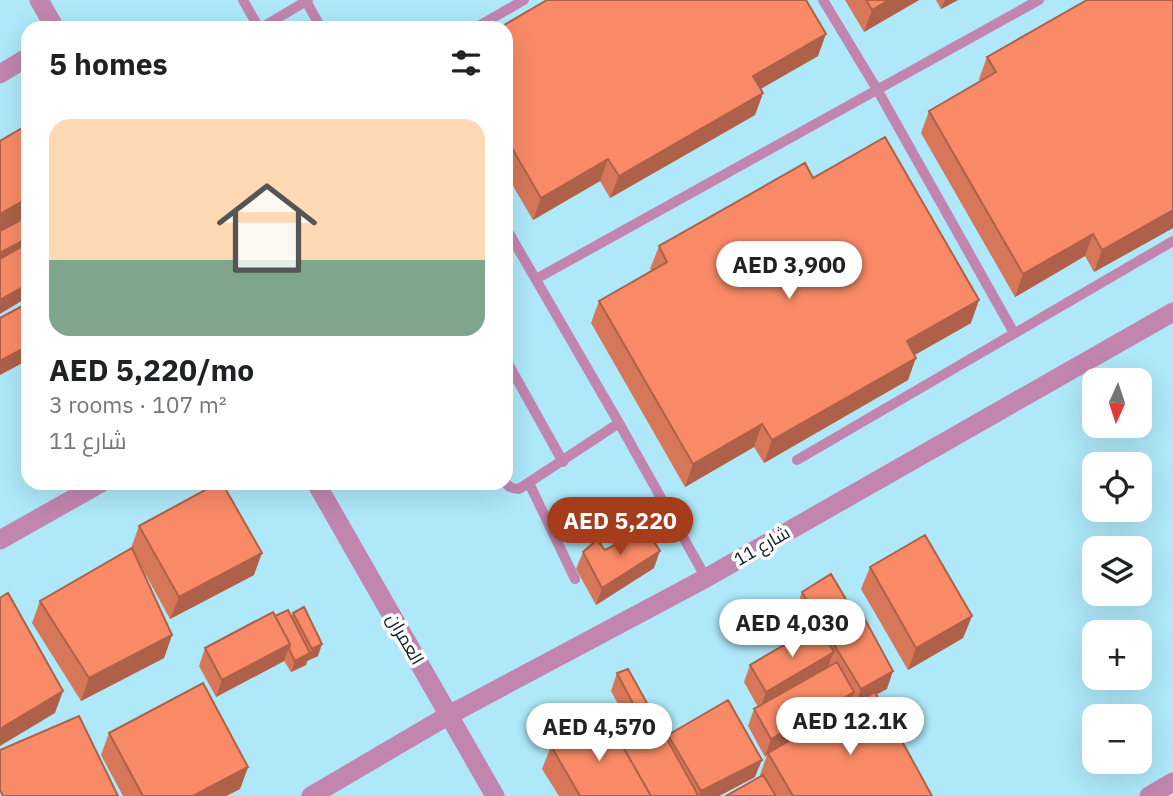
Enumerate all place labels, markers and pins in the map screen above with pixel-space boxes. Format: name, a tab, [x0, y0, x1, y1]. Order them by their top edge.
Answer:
pin: AED 3,900	[709, 242, 869, 301]
pin: AED 5,220	[540, 498, 700, 557]
pin: AED 4,030	[712, 600, 872, 659]
pin: AED 12.1K	[770, 698, 930, 757]
pin: AED 4,570	[519, 704, 679, 763]

